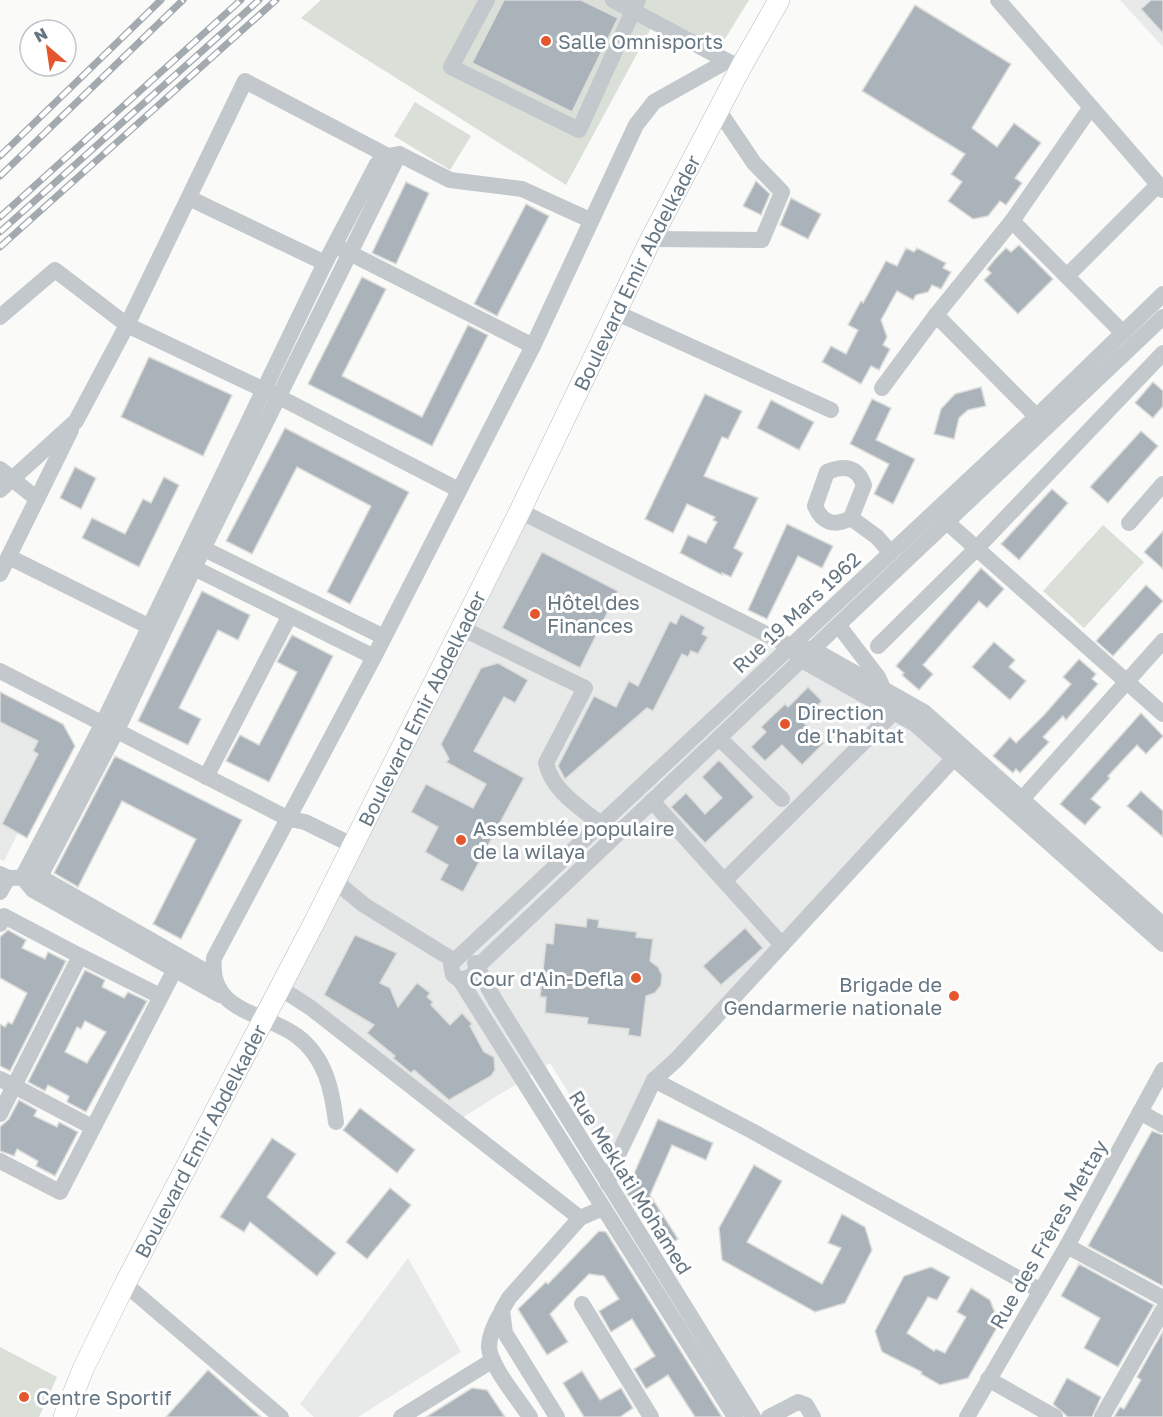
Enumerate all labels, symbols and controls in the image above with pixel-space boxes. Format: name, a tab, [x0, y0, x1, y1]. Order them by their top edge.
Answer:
north arrow	[18, 18, 78, 78]
text: N	[31, 23, 51, 47]
place label: Salle Omnisports	[558, 29, 723, 53]
marker: Salle Omnisports	[539, 34, 553, 48]
street label: Boulevard Emir Abdelkader	[568, 150, 705, 394]
street label: Rue 19 Mars 1962	[727, 547, 865, 677]
street label: Boulevard Emir Abdelkader	[352, 586, 490, 830]
place label: Hôtel des Finances	[547, 590, 640, 637]
marker: Hôtel des Finances	[528, 607, 542, 621]
place label: Direction de l'habitat	[797, 700, 904, 747]
marker: Direction de l'habitat	[778, 717, 792, 731]
place label: Assemblée populaire de la wilaya	[473, 816, 674, 863]
marker: Assemblée populaire de la wilaya	[454, 833, 468, 847]
place label: Cour d'Ain-Defla	[469, 966, 624, 990]
marker: Cour d'Ain-Defla	[629, 971, 643, 985]
place label: Brigade de Gendarmerie nationale	[723, 972, 942, 1019]
marker: Brigade de Gendarmerie nationale	[947, 989, 961, 1003]
street label: Boulevard Emir Abdelkader	[129, 1020, 271, 1262]
street label: Rue Meklati Mohamed	[565, 1086, 697, 1278]
street label: Rue des Frères Mettay	[984, 1135, 1112, 1333]
place label: Centre Sportif	[36, 1385, 171, 1409]
marker: Centre Sportif	[17, 1390, 31, 1404]

